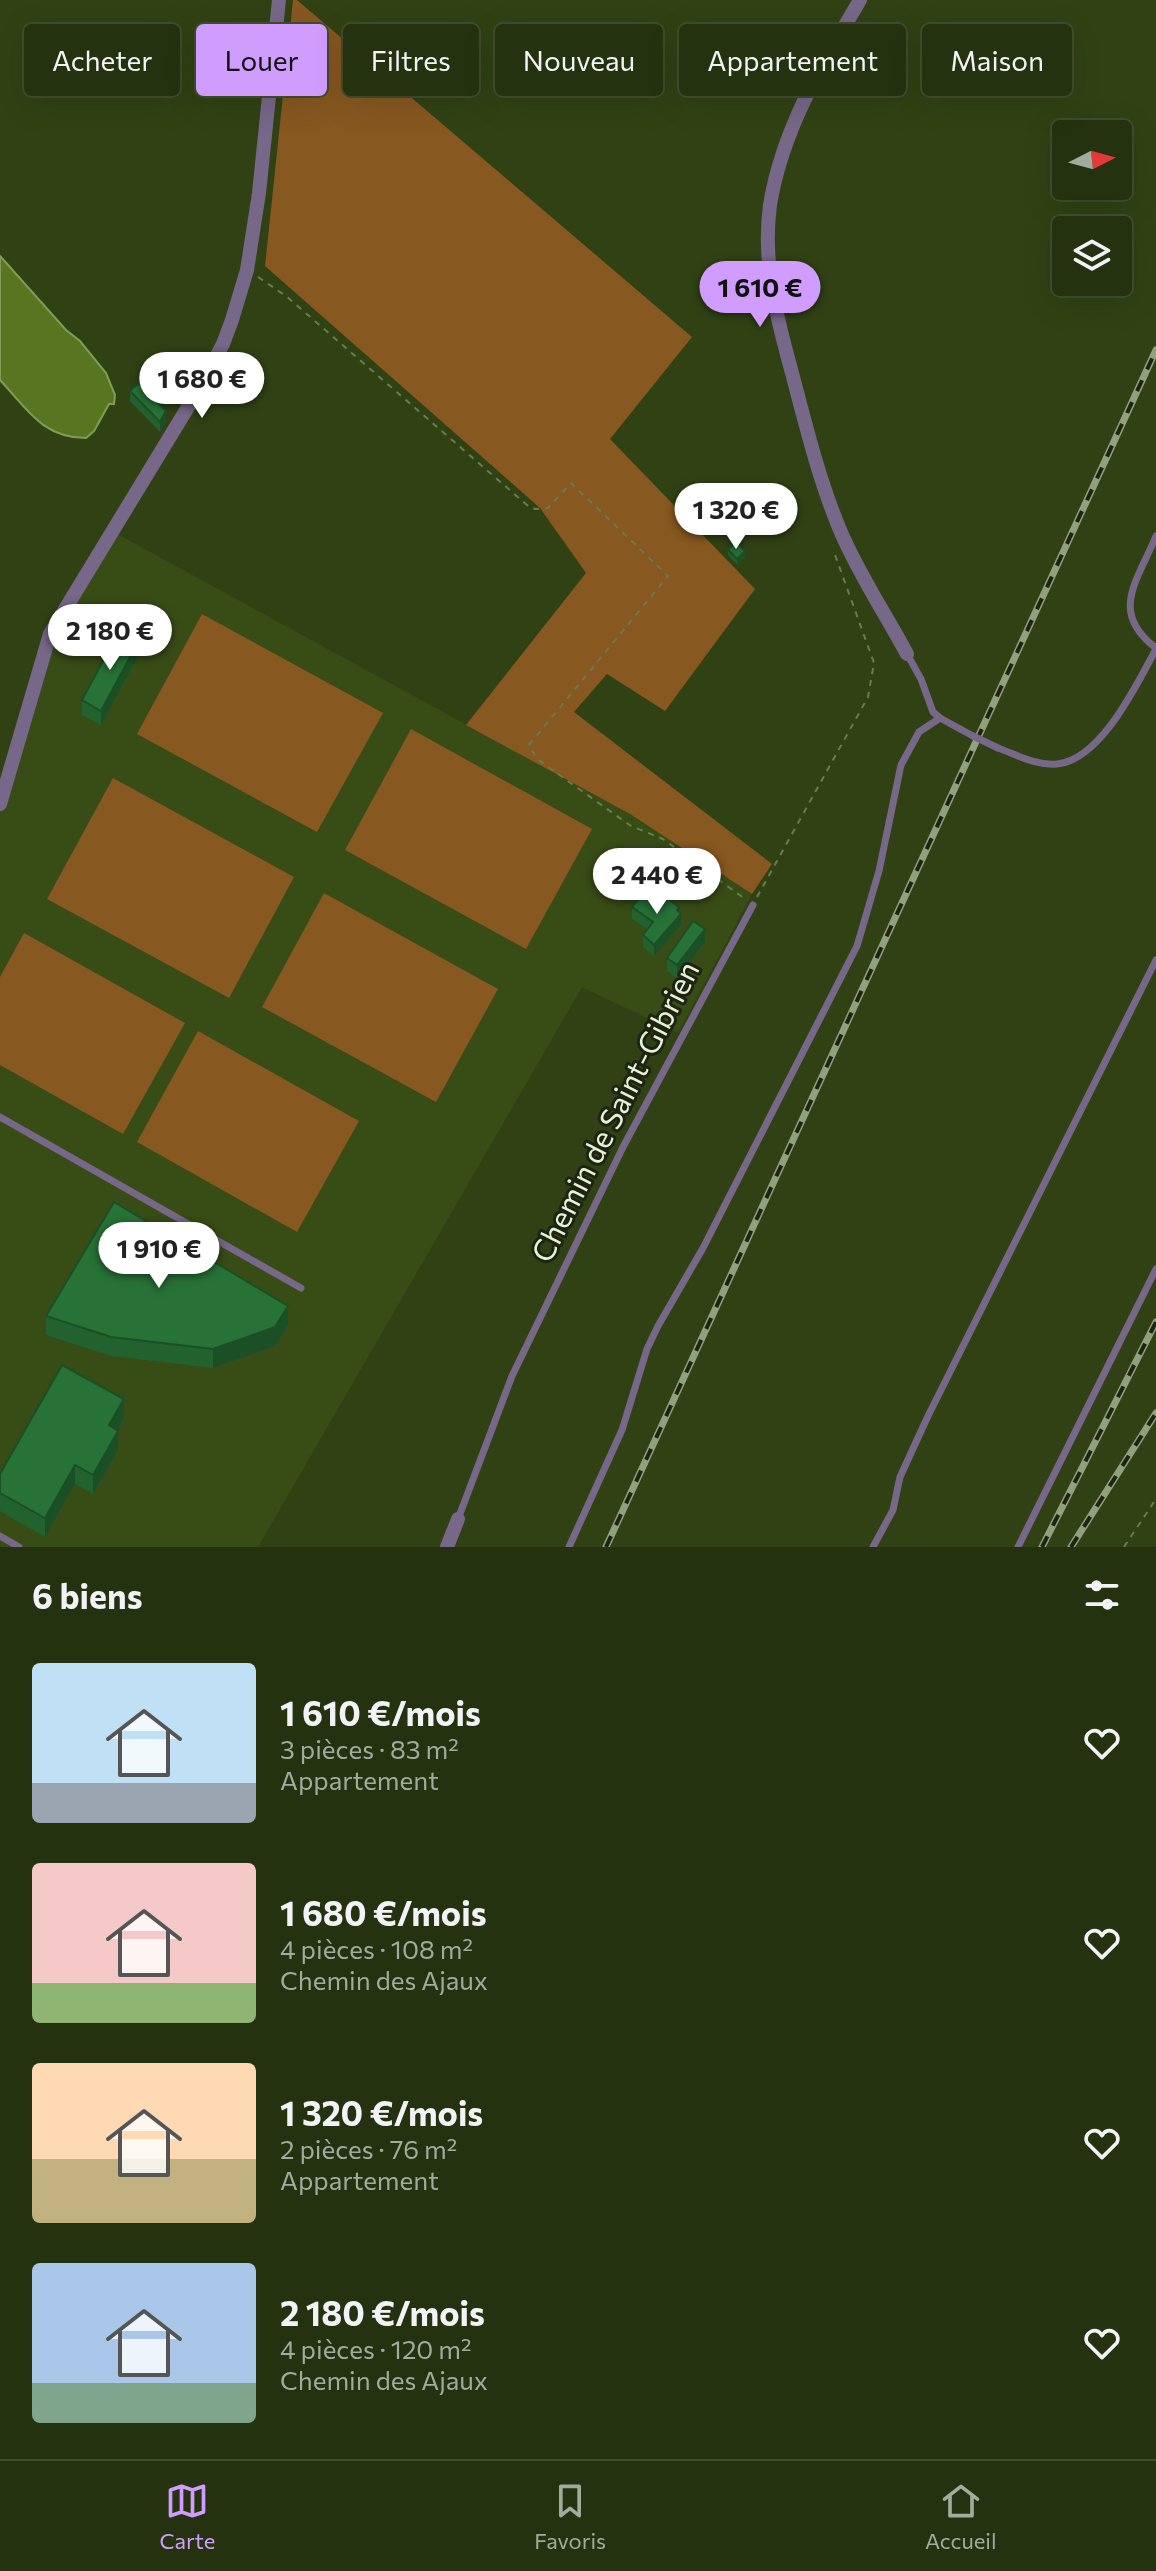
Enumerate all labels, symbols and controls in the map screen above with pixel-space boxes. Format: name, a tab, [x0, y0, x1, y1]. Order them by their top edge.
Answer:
chip: Acheter	[24, 24, 180, 96]
chip: Louer	[196, 24, 327, 96]
chip: Filtres	[343, 24, 479, 96]
chip: Nouveau	[495, 24, 663, 96]
chip: Appartement	[679, 24, 906, 96]
chip: Maison	[922, 24, 1072, 96]
north arrow	[1052, 120, 1132, 200]
map controls	[1052, 120, 1132, 296]
button: layers	[1052, 216, 1132, 296]
pin: 1 610 €	[686, 261, 834, 329]
text: 1 610 €	[717, 271, 803, 302]
pin: 1 680 €	[128, 352, 276, 420]
text: 1 680 €	[157, 362, 247, 393]
pin: 1 320 €	[662, 483, 810, 551]
text: 1 320 €	[693, 493, 779, 524]
pin: 2 180 €	[36, 604, 184, 672]
text: 2 180 €	[66, 614, 154, 645]
pin: 2 440 €	[583, 848, 731, 916]
text: 2 440 €	[611, 858, 703, 889]
street label: Chemin de Saint-Gibrien	[522, 954, 706, 1267]
pin: 1 910 €	[85, 1222, 233, 1290]
text: 1 910 €	[116, 1232, 202, 1263]
icon: filters	[1080, 1573, 1124, 1617]
text: 6 biens	[32, 1574, 142, 1616]
text: 1 610 €/mois	[280, 1691, 481, 1733]
icon: home	[96, 1695, 192, 1791]
icon: heart	[1080, 1721, 1124, 1765]
text: 3 pièces · 83 m²	[280, 1733, 459, 1764]
text: Appartement	[280, 1764, 439, 1795]
text: 1 680 €/mois	[280, 1891, 487, 1933]
icon: home	[96, 1895, 192, 1991]
icon: heart	[1080, 1921, 1124, 1965]
text: 4 pièces · 108 m²	[280, 1933, 473, 1964]
text: Chemin des Ajaux	[280, 1964, 488, 1995]
text: 1 320 €/mois	[280, 2091, 483, 2133]
icon: home	[96, 2095, 192, 2191]
icon: heart	[1080, 2121, 1124, 2165]
text: 2 pièces · 76 m²	[280, 2133, 457, 2164]
text: Appartement	[280, 2164, 439, 2195]
text: 2 180 €/mois	[280, 2291, 485, 2333]
icon: home	[96, 2295, 192, 2391]
icon: heart	[1080, 2321, 1124, 2365]
text: 4 pièces · 120 m²	[280, 2333, 471, 2364]
text: Chemin des Ajaux	[280, 2364, 488, 2395]
tab: Carte	[159, 2479, 215, 2554]
tab: Favoris	[534, 2479, 606, 2554]
tab: Accueil	[925, 2479, 997, 2554]

